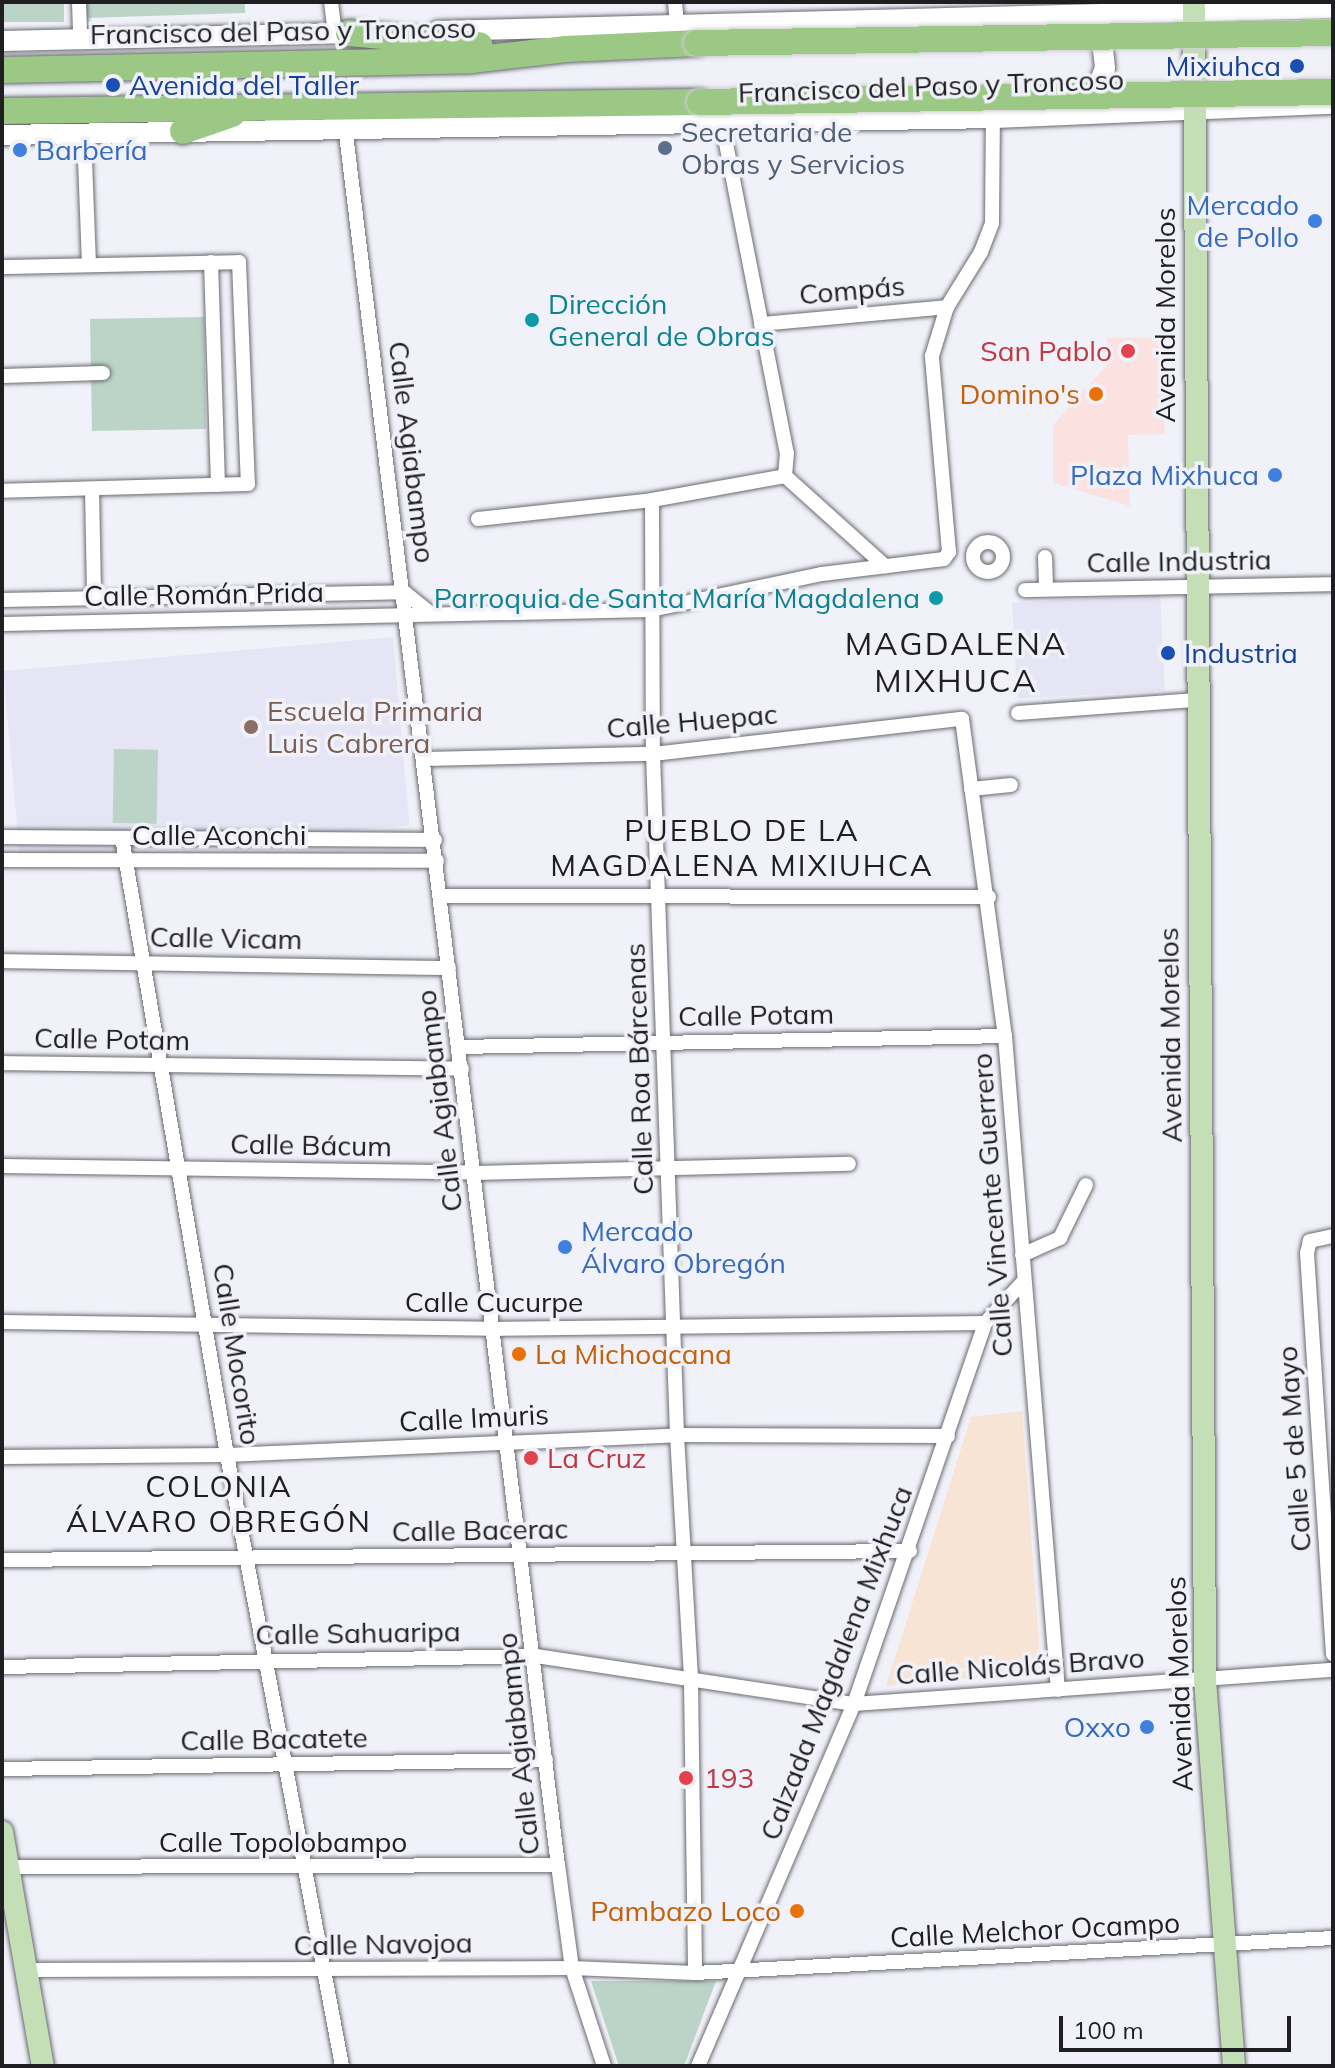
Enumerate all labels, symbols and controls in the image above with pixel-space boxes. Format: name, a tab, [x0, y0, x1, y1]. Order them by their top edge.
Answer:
street label: Francisco del Paso y Troncoso	[90, 11, 476, 51]
place label: Mixiuhca	[1166, 49, 1281, 83]
marker: Mixiuhca	[1288, 57, 1306, 75]
street label: Francisco del Paso y Troncoso	[737, 62, 1125, 110]
place label: Avenida del Taller	[129, 68, 359, 102]
marker: Avenida del Taller	[104, 76, 122, 94]
place label: Secretaria de Obras y Servicios	[681, 115, 905, 181]
place label: Barbería	[36, 133, 148, 167]
marker: Secretaria de Obras y Servicios	[656, 139, 674, 157]
marker: Barbería	[11, 141, 29, 159]
place label: Mercado de Pollo	[1186, 188, 1299, 254]
street label: Avenida Morelos	[1148, 207, 1182, 423]
marker: Mercado de Pollo	[1306, 212, 1324, 230]
street label: Compás	[798, 269, 906, 311]
place label: Dirección General de Obras	[548, 287, 775, 353]
marker: Dirección General de Obras	[523, 311, 541, 329]
place label: San Pablo	[980, 334, 1112, 368]
street label: Calle Agiabampo	[382, 339, 442, 565]
marker: San Pablo	[1119, 342, 1137, 360]
place label: Domino's	[959, 377, 1080, 411]
marker: Domino's	[1087, 385, 1105, 403]
place label: Plaza Mixhuca	[1070, 458, 1259, 492]
marker: Plaza Mixhuca	[1266, 466, 1284, 484]
street label: Calle Industria	[1086, 543, 1272, 579]
street label: Calle Román Prida	[84, 575, 324, 613]
place label: Parroquia de Santa María Magdalena	[434, 581, 920, 615]
marker: Parroquia de Santa María Magdalena	[927, 589, 945, 607]
district label: MAGDALENA MIXHUCA	[845, 625, 1067, 700]
place label: Industria	[1184, 636, 1298, 670]
marker: Industria	[1159, 644, 1177, 662]
place label: Escuela Primaria Luis Cabrera	[267, 694, 483, 760]
street label: Calle Huepac	[605, 697, 779, 745]
marker: Escuela Primaria Luis Cabrera	[242, 718, 260, 736]
district label: PUEBLO DE LA MAGDALENA MIXIUHCA	[550, 812, 934, 882]
street label: Calle Aconchi	[132, 818, 306, 852]
street label: Calle Vicam	[149, 920, 303, 956]
street label: Avenida Morelos	[1151, 927, 1189, 1143]
street label: Calle Roa Bárcenas	[618, 942, 660, 1196]
street label: Calle Agiabampo	[409, 988, 469, 1214]
street label: Calle Potam	[678, 997, 834, 1033]
street label: Calle Potam	[34, 1021, 190, 1057]
street label: Calle Vincente Guerrero	[965, 1052, 1019, 1358]
street label: Calle Bácum	[230, 1127, 392, 1163]
place label: Mercado Álvaro Obregón	[581, 1214, 786, 1280]
marker: Mercado Álvaro Obregón	[556, 1238, 574, 1256]
street label: Calle Mocorito	[206, 1261, 268, 1447]
street label: Calle Cucurpe	[405, 1285, 583, 1319]
place label: La Michoacana	[535, 1337, 732, 1371]
marker: La Michoacana	[510, 1345, 528, 1363]
street label: Calle 5 de Mayo	[1270, 1345, 1318, 1553]
street label: Calle Imuris	[398, 1397, 550, 1439]
place label: La Cruz	[547, 1441, 646, 1475]
marker: La Cruz	[522, 1449, 540, 1467]
district label: COLONIA ÁLVARO OBREGÓN	[66, 1468, 372, 1538]
street label: Calzada Magdalena Mixhuca	[753, 1481, 919, 1845]
street label: Calle Bacerac	[391, 1512, 569, 1548]
street label: Avenida Morelos	[1158, 1576, 1200, 1792]
street label: Calle Sahuaripa	[255, 1614, 461, 1652]
street label: Calle Agiabampo	[490, 1631, 546, 1857]
street label: Calle Nicolás Bravo	[894, 1641, 1146, 1691]
place label: Oxxo	[1064, 1710, 1131, 1744]
marker: Oxxo	[1138, 1718, 1156, 1736]
street label: Calle Bacatete	[180, 1721, 368, 1757]
place label: 193	[704, 1761, 754, 1795]
marker: 193	[675, 1767, 697, 1789]
street label: Calle Topolobampo	[159, 1825, 407, 1859]
place label: Pambazo Loco	[590, 1894, 781, 1928]
marker: Pambazo Loco	[788, 1902, 806, 1920]
street label: Calle Melchor Ocampo	[889, 1906, 1181, 1954]
street label: Calle Navojoa	[293, 1926, 473, 1962]
scale bar	[1063, 2000, 1295, 2050]
text: 100 m	[1073, 2015, 1144, 2045]

